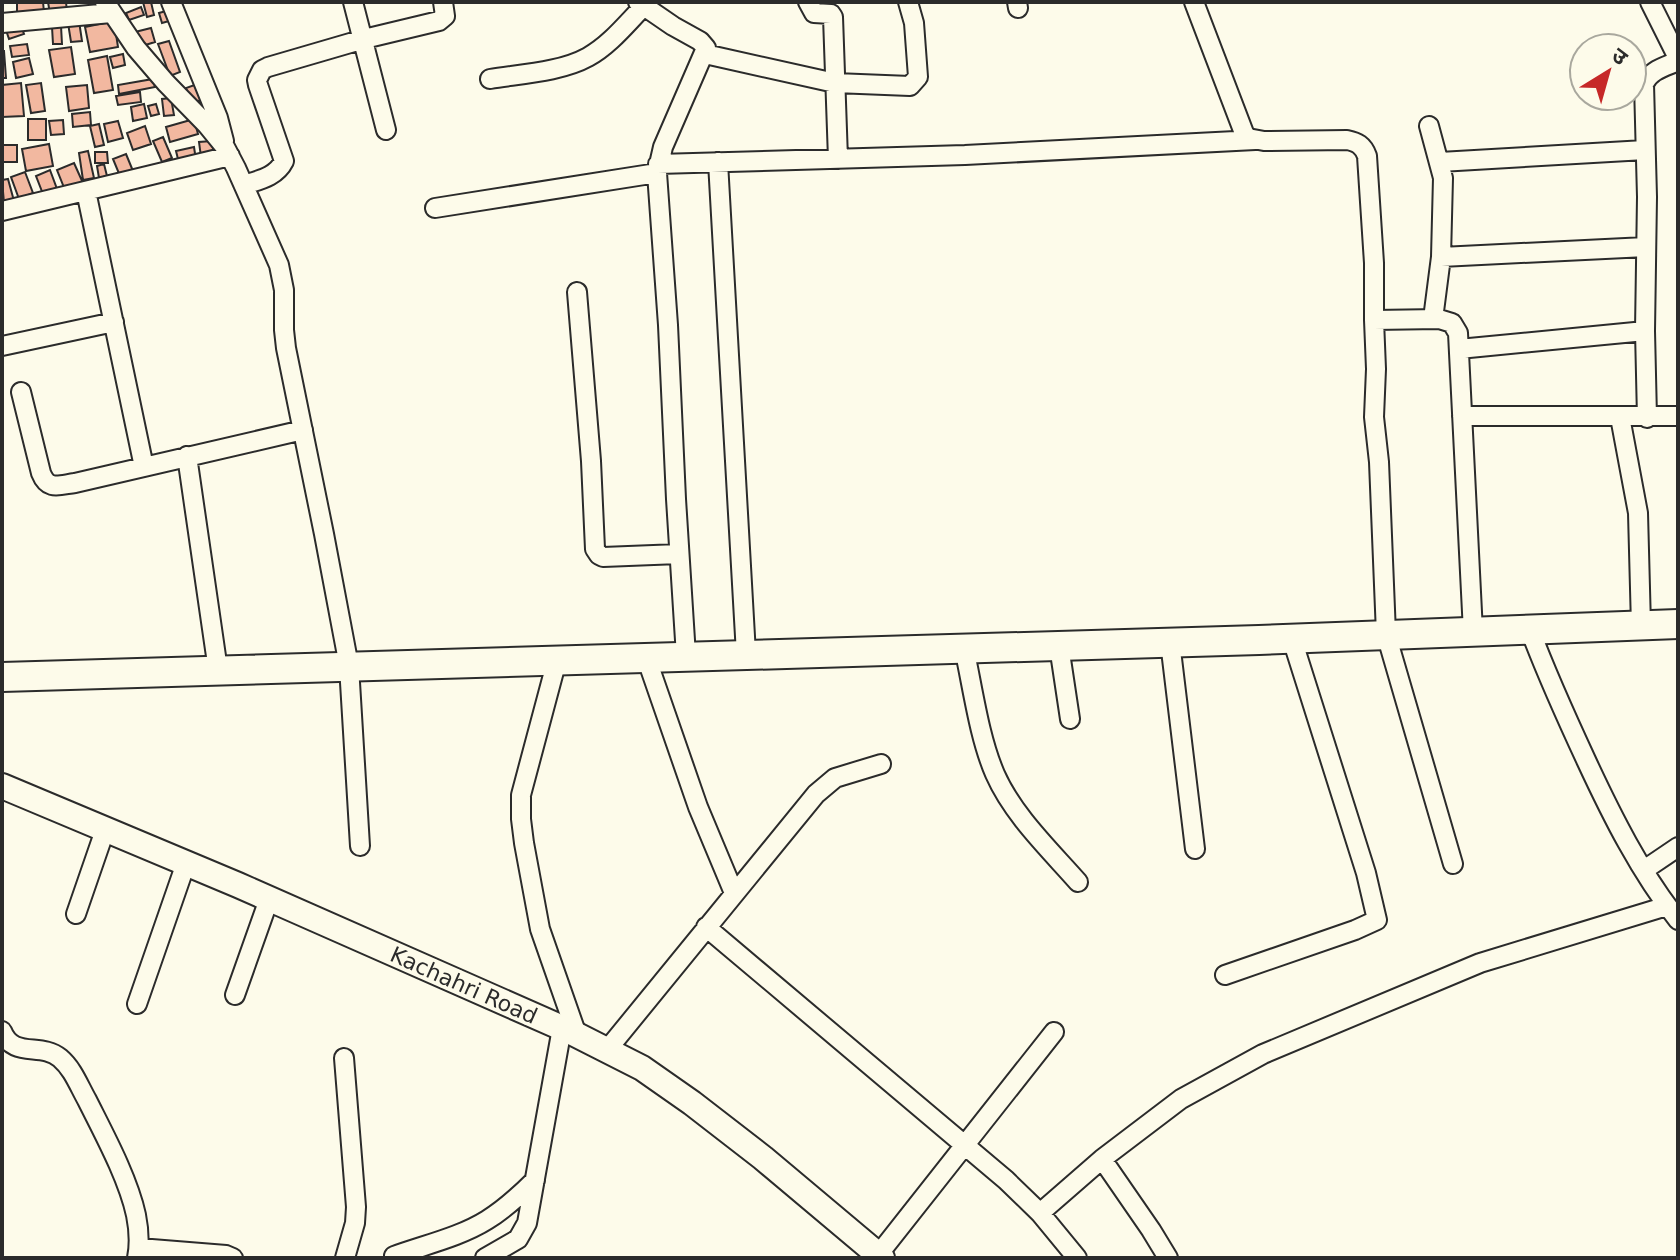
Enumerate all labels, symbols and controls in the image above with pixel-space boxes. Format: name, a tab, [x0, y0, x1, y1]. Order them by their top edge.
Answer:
north arrow	[1568, 32, 1648, 112]
text: उ	[1607, 43, 1633, 71]
street label: Kachahri Road	[386, 942, 541, 1029]

